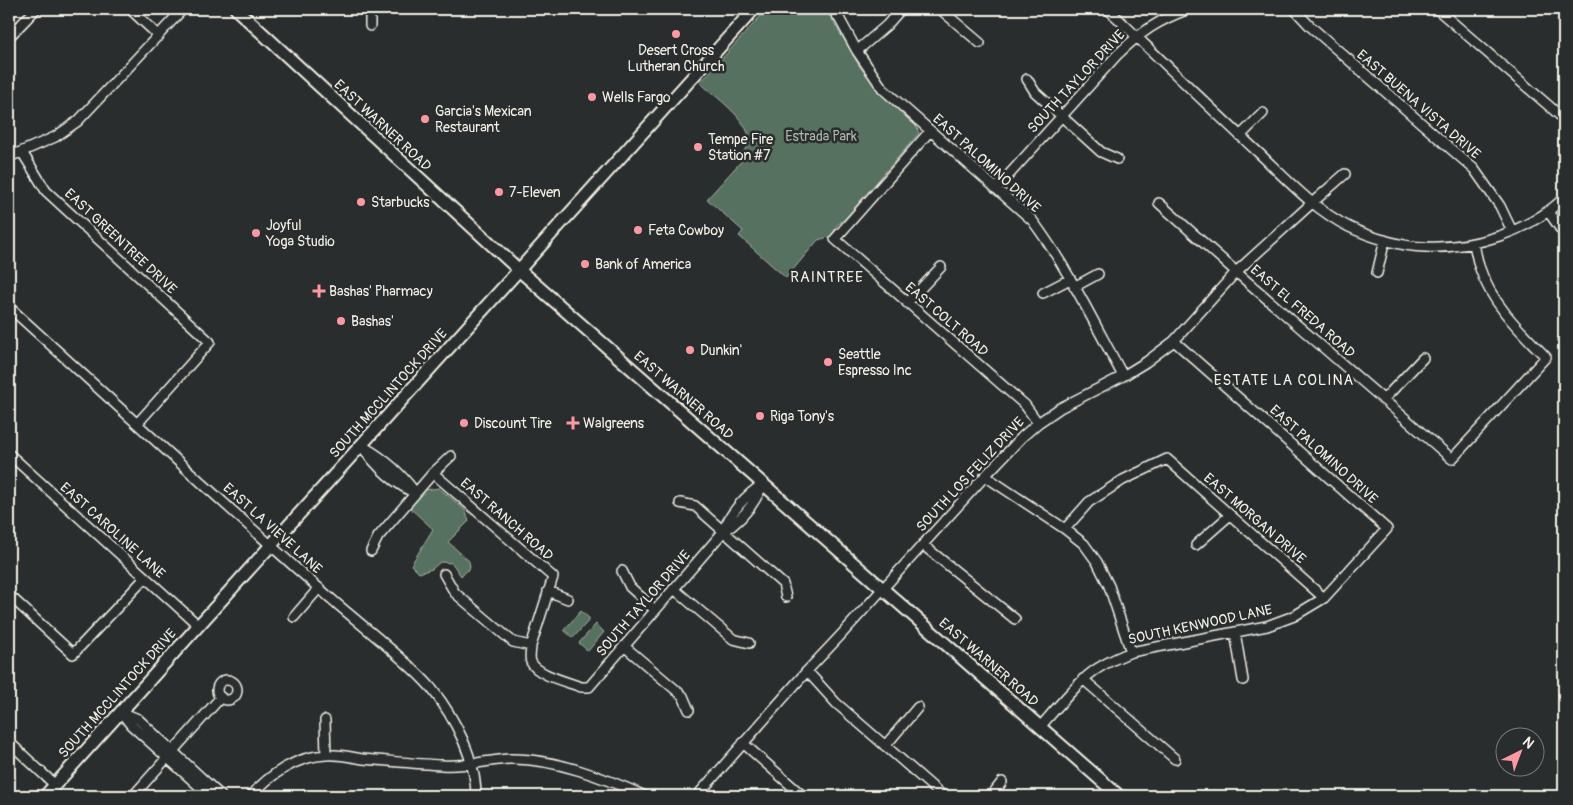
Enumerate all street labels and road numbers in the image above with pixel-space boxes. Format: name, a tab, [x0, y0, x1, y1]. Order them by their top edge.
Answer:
street label: SOUTH TAYLOR DRIVE	[1024, 26, 1129, 137]
street label: EAST BUENA VISTA DRIVE	[1353, 46, 1484, 163]
street label: EAST WARNER ROAD	[331, 76, 435, 175]
street label: EAST PALOMINO DRIVE	[929, 110, 1044, 216]
street label: EAST GREENTREE DRIVE	[61, 185, 180, 298]
street label: EAST EL FREDA ROAD	[1247, 261, 1359, 362]
street label: EAST COLT ROAD	[902, 279, 992, 360]
street label: SOUTH MCCLINTOCK DRIVE	[326, 325, 451, 461]
street label: EAST WARNER ROAD	[630, 347, 737, 443]
street label: EAST PALOMINO DRIVE	[1266, 401, 1381, 507]
street label: SOUTH LOS FELIZ DRIVE	[913, 413, 1028, 535]
street label: EAST MORGAN DRIVE	[1200, 469, 1309, 567]
street label: EAST RANCH ROAD	[457, 474, 557, 564]
street label: EAST CAROLINE LANE	[57, 479, 169, 582]
street label: EAST LA VIEVE LANE	[220, 479, 326, 577]
street label: SOUTH TAYLOR DRIVE	[593, 547, 694, 660]
street label: SOUTH KENWOOD LANE	[1127, 601, 1274, 648]
street label: EAST WARNER ROAD	[935, 614, 1042, 710]
street label: SOUTH MCCLINTOCK DRIVE	[55, 625, 180, 761]

